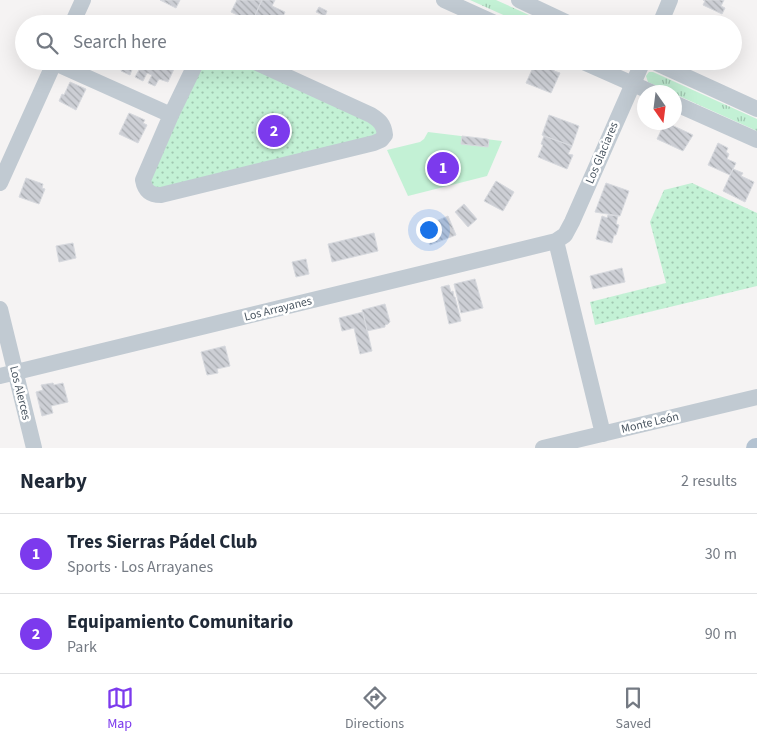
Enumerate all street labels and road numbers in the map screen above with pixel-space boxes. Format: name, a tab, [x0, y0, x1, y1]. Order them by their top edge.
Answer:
street label: Los Glaciares	[581, 119, 623, 187]
street label: Los Arrayanes	[242, 292, 314, 326]
street label: Los Alerces	[5, 364, 35, 422]
street label: Monte León	[619, 408, 681, 438]

